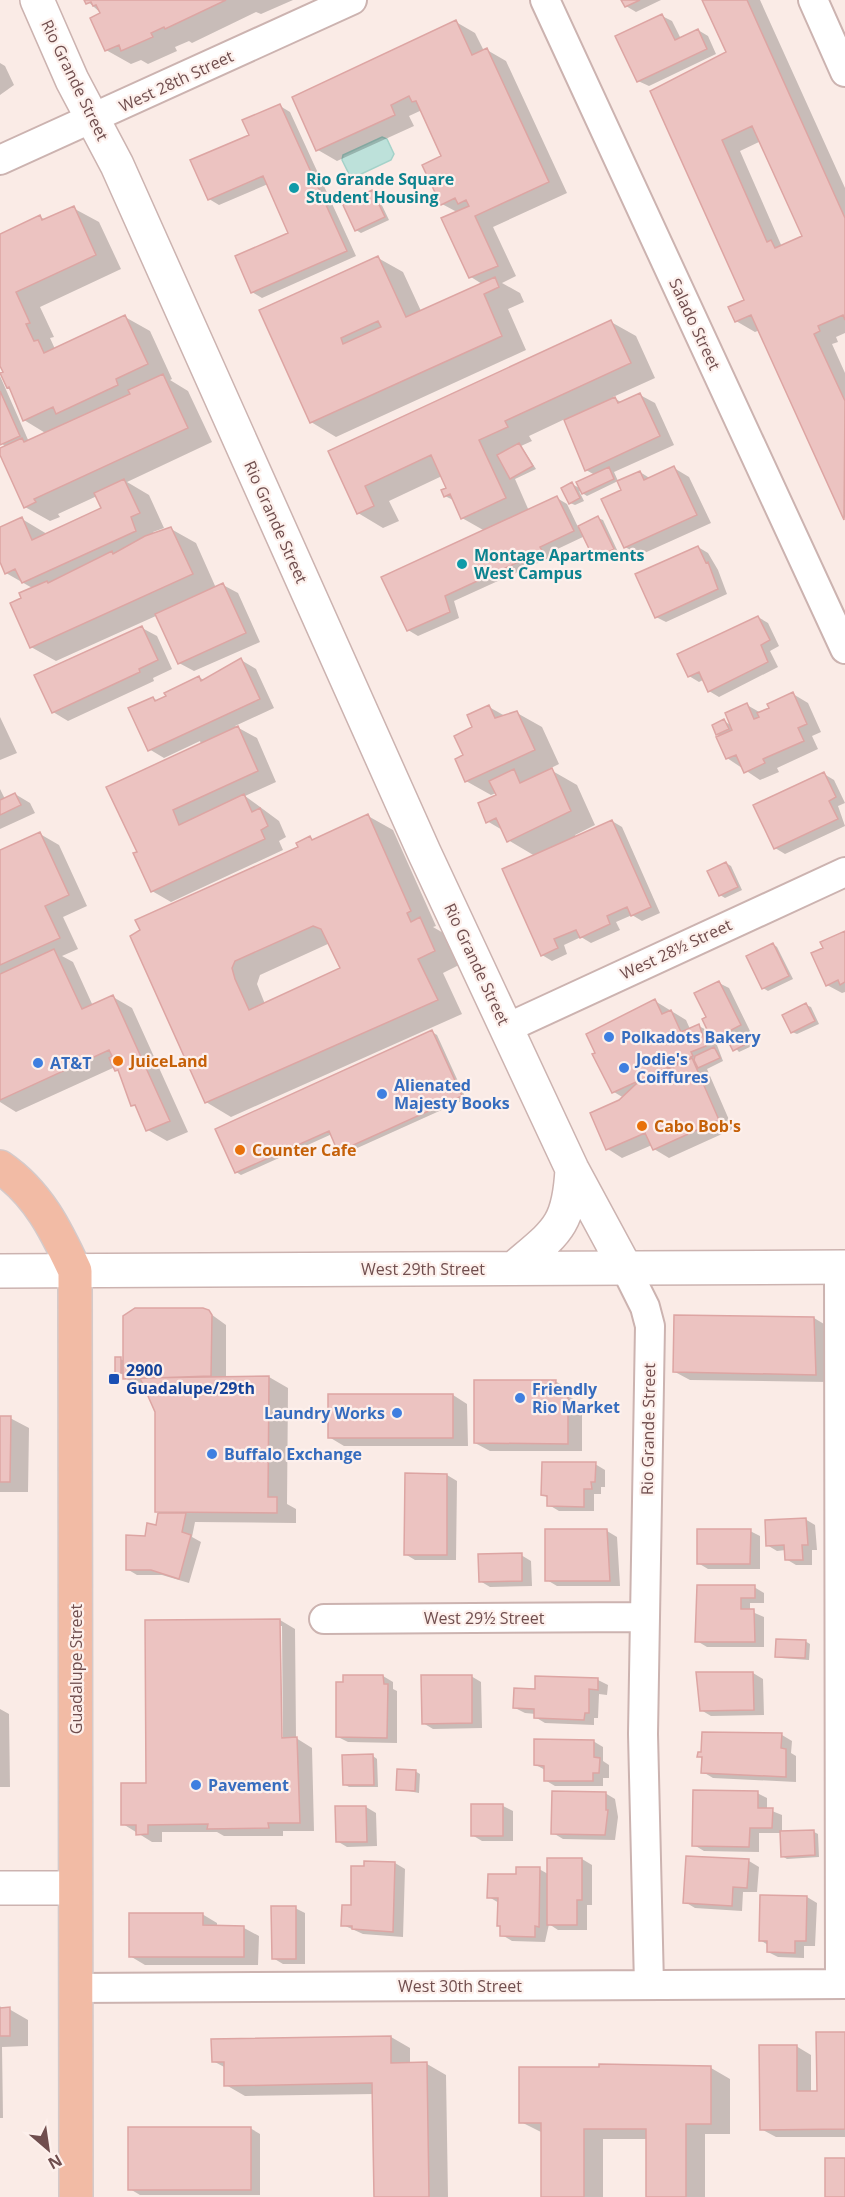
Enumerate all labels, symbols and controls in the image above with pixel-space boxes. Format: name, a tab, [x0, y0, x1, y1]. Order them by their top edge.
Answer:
street label: Rio Grande Street	[36, 16, 114, 144]
street label: West 28th Street	[115, 45, 237, 117]
place label: Rio Grande Square Student Housing	[306, 168, 454, 208]
marker: Rio Grande Square Student Housing	[287, 181, 301, 195]
street label: Salado Street	[664, 275, 726, 374]
street label: Rio Grande Street	[239, 457, 313, 587]
place label: Montage Apartments West Campus	[474, 544, 644, 584]
marker: Montage Apartments West Campus	[455, 557, 469, 571]
street label: Rio Grande Street	[439, 899, 515, 1029]
street label: West 28½ Street	[617, 913, 736, 984]
place label: Polkadots Bakery	[621, 1026, 762, 1048]
marker: Polkadots Bakery	[602, 1030, 616, 1044]
place label: Jodie's Coiffures	[634, 1048, 709, 1088]
place label: JuiceLand	[128, 1050, 208, 1072]
place label: AT&T	[50, 1052, 92, 1074]
marker: JuiceLand	[111, 1054, 125, 1068]
marker: AT&T	[31, 1056, 45, 1070]
marker: Jodie's Coiffures	[617, 1061, 631, 1075]
place label: Alienated Majesty Books	[394, 1074, 510, 1114]
marker: Alienated Majesty Books	[375, 1087, 389, 1101]
place label: Cabo Bob's	[654, 1115, 741, 1137]
marker: Cabo Bob's	[635, 1119, 649, 1133]
place label: Counter Cafe	[252, 1139, 356, 1161]
marker: Counter Cafe	[233, 1143, 247, 1157]
street label: West 29th Street	[361, 1258, 485, 1280]
place label: 2900 Guadalupe/29th	[126, 1359, 255, 1399]
street label: Rio Grande Street	[636, 1362, 660, 1495]
marker: 2900 Guadalupe/29th	[107, 1372, 121, 1386]
place label: Friendly Rio Market	[532, 1378, 620, 1418]
marker: Friendly Rio Market	[513, 1391, 527, 1405]
place label: Laundry Works	[264, 1402, 385, 1424]
marker: Laundry Works	[390, 1406, 404, 1420]
place label: Buffalo Exchange	[224, 1443, 362, 1465]
marker: Buffalo Exchange	[205, 1447, 219, 1461]
street label: Guadalupe Street	[65, 1603, 87, 1734]
street label: West 29½ Street	[424, 1607, 545, 1629]
place label: Pavement	[208, 1774, 289, 1796]
marker: Pavement	[189, 1778, 203, 1792]
street label: West 30th Street	[398, 1975, 522, 1997]
north arrow	[18, 2119, 78, 2179]
text: N	[44, 2149, 66, 2175]

